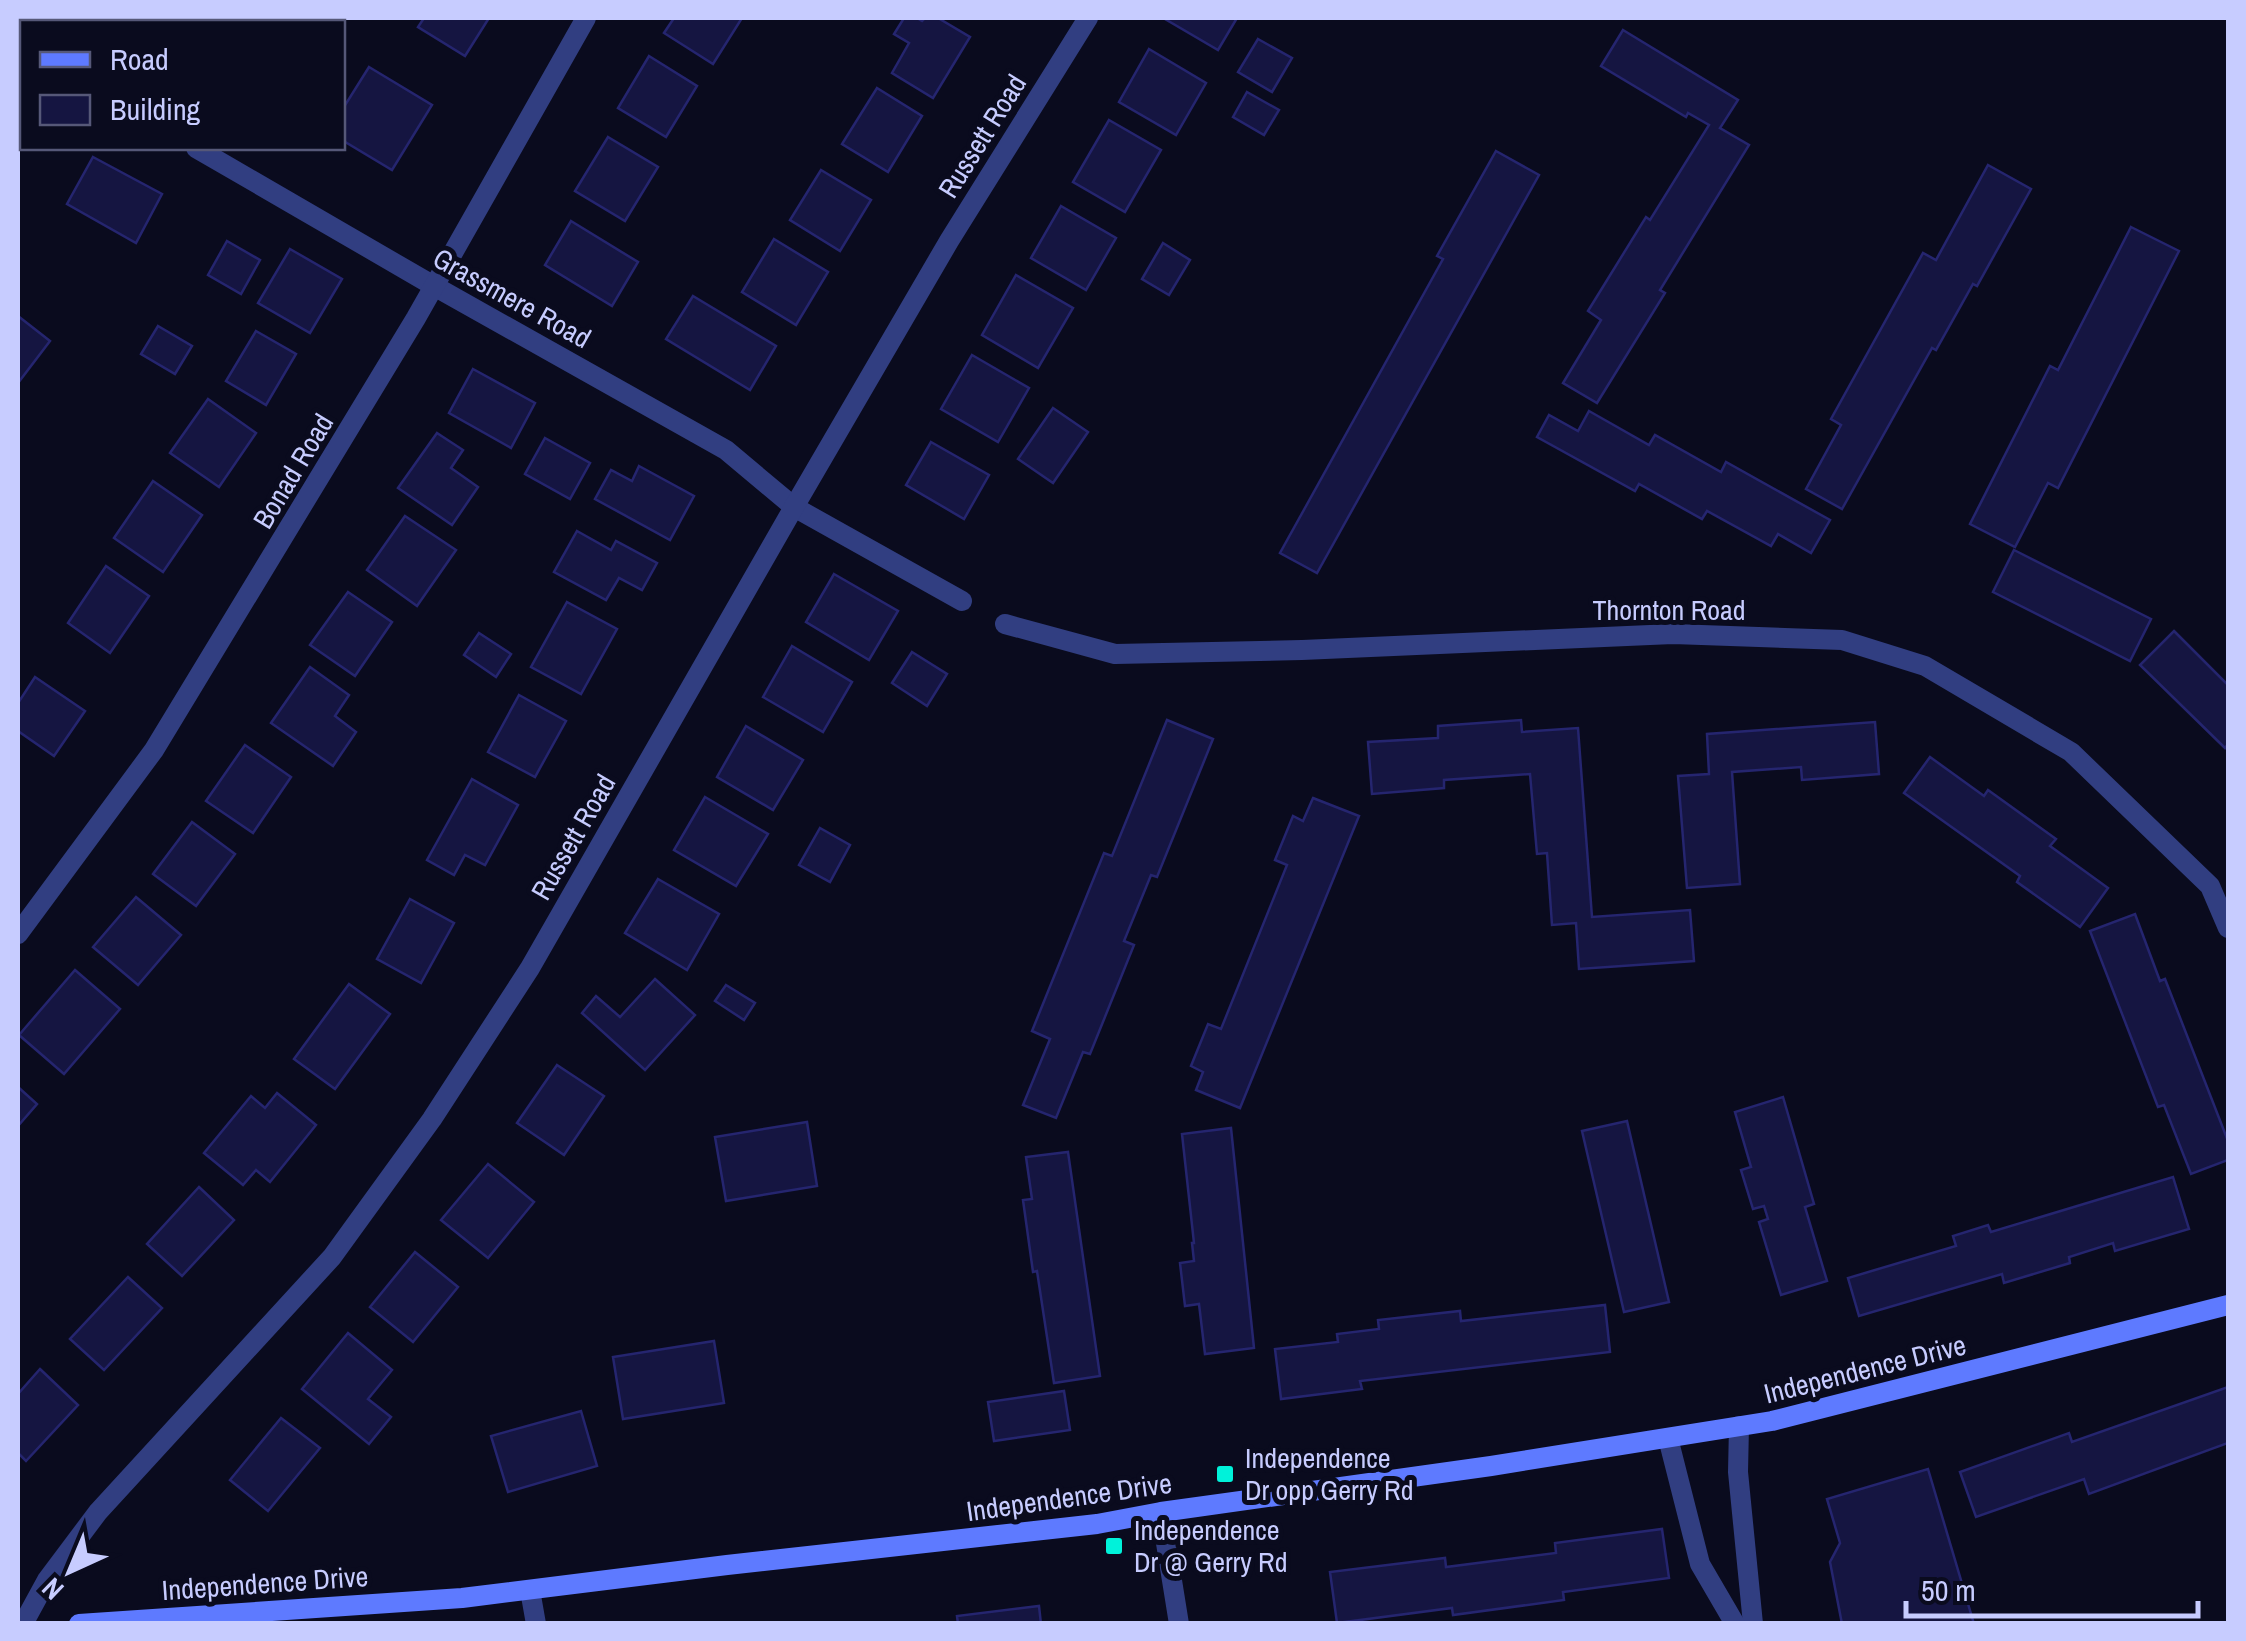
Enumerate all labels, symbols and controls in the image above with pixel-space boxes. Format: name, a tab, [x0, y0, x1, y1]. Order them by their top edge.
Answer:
legend	[20, 20, 345, 150]
text: Road	[110, 39, 169, 79]
street label: Russett Road	[929, 67, 1035, 205]
text: Building	[110, 89, 201, 129]
street label: Grassmere Road	[426, 239, 598, 357]
street label: Bonad Road	[244, 407, 342, 535]
street label: Thornton Road	[1592, 591, 1746, 629]
street label: Russett Road	[522, 767, 624, 907]
street label: Independence Drive	[1760, 1326, 1970, 1412]
place label: Independence Dr opp Gerry Rd	[1245, 1439, 1413, 1509]
marker: Independence Dr opp Gerry Rd	[1214, 1463, 1236, 1485]
street label: Independence Drive	[964, 1464, 1174, 1530]
place label: Independence Dr @ Gerry Rd	[1134, 1511, 1287, 1581]
north arrow	[20, 1521, 120, 1621]
marker: Independence Dr @ Gerry Rd	[1103, 1535, 1125, 1557]
scale bar	[1906, 1556, 2198, 1618]
street label: Independence Drive	[161, 1557, 369, 1609]
text: N	[33, 1570, 72, 1608]
text: 50 m	[1921, 1570, 1976, 1610]

